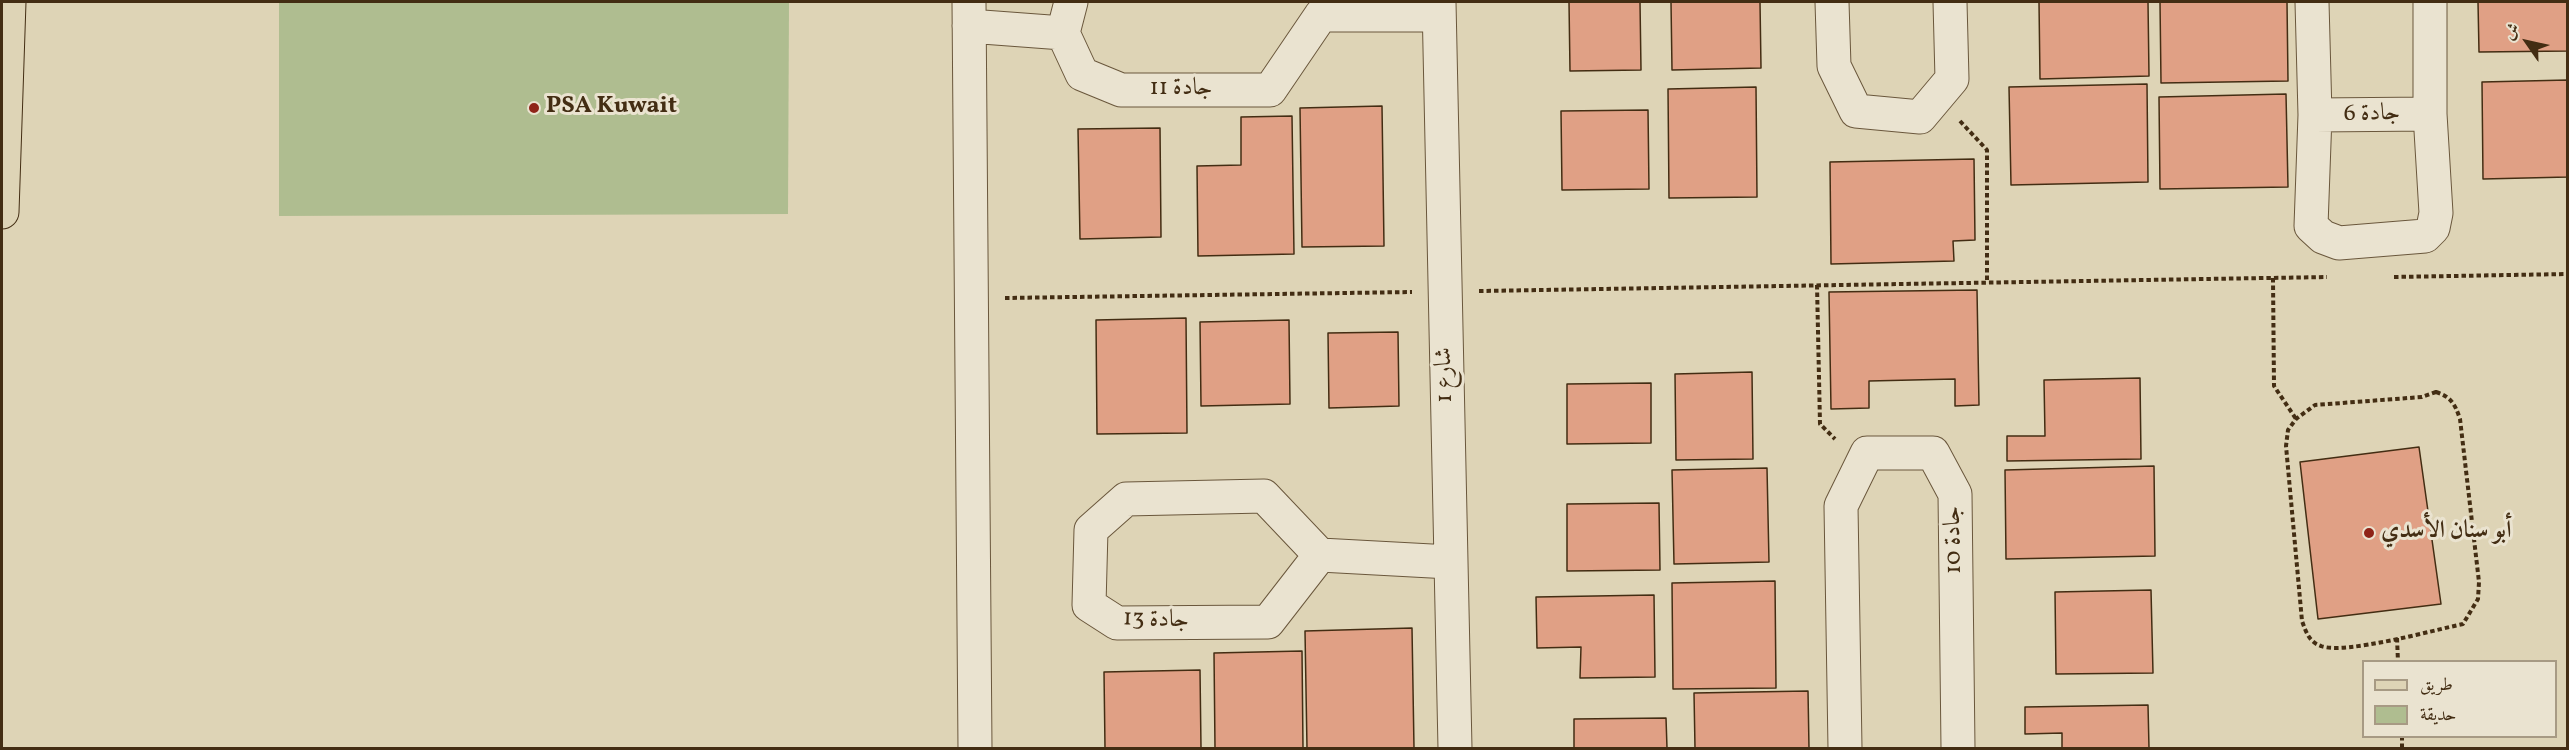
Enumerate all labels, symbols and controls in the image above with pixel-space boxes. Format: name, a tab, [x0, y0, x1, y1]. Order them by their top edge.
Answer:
north arrow	[2497, 12, 2557, 72]
text: ش	[2499, 19, 2526, 45]
street label: جادة 11	[1149, 76, 1213, 104]
place label: PSA Kuwait	[546, 94, 677, 122]
street label: جادة 6	[2343, 100, 2401, 130]
marker: PSA Kuwait	[527, 101, 541, 115]
street label: شارع 1	[1431, 347, 1461, 403]
street label: جادة 10	[1940, 506, 1970, 574]
place label: أبو سنان الأسدي	[2381, 519, 2512, 547]
marker: أبو سنان الأسدي	[2362, 526, 2376, 540]
street label: جادة 13	[1122, 605, 1190, 637]
legend	[2362, 660, 2557, 738]
text: طريق	[2420, 673, 2453, 698]
text: حديقة	[2420, 703, 2456, 728]

